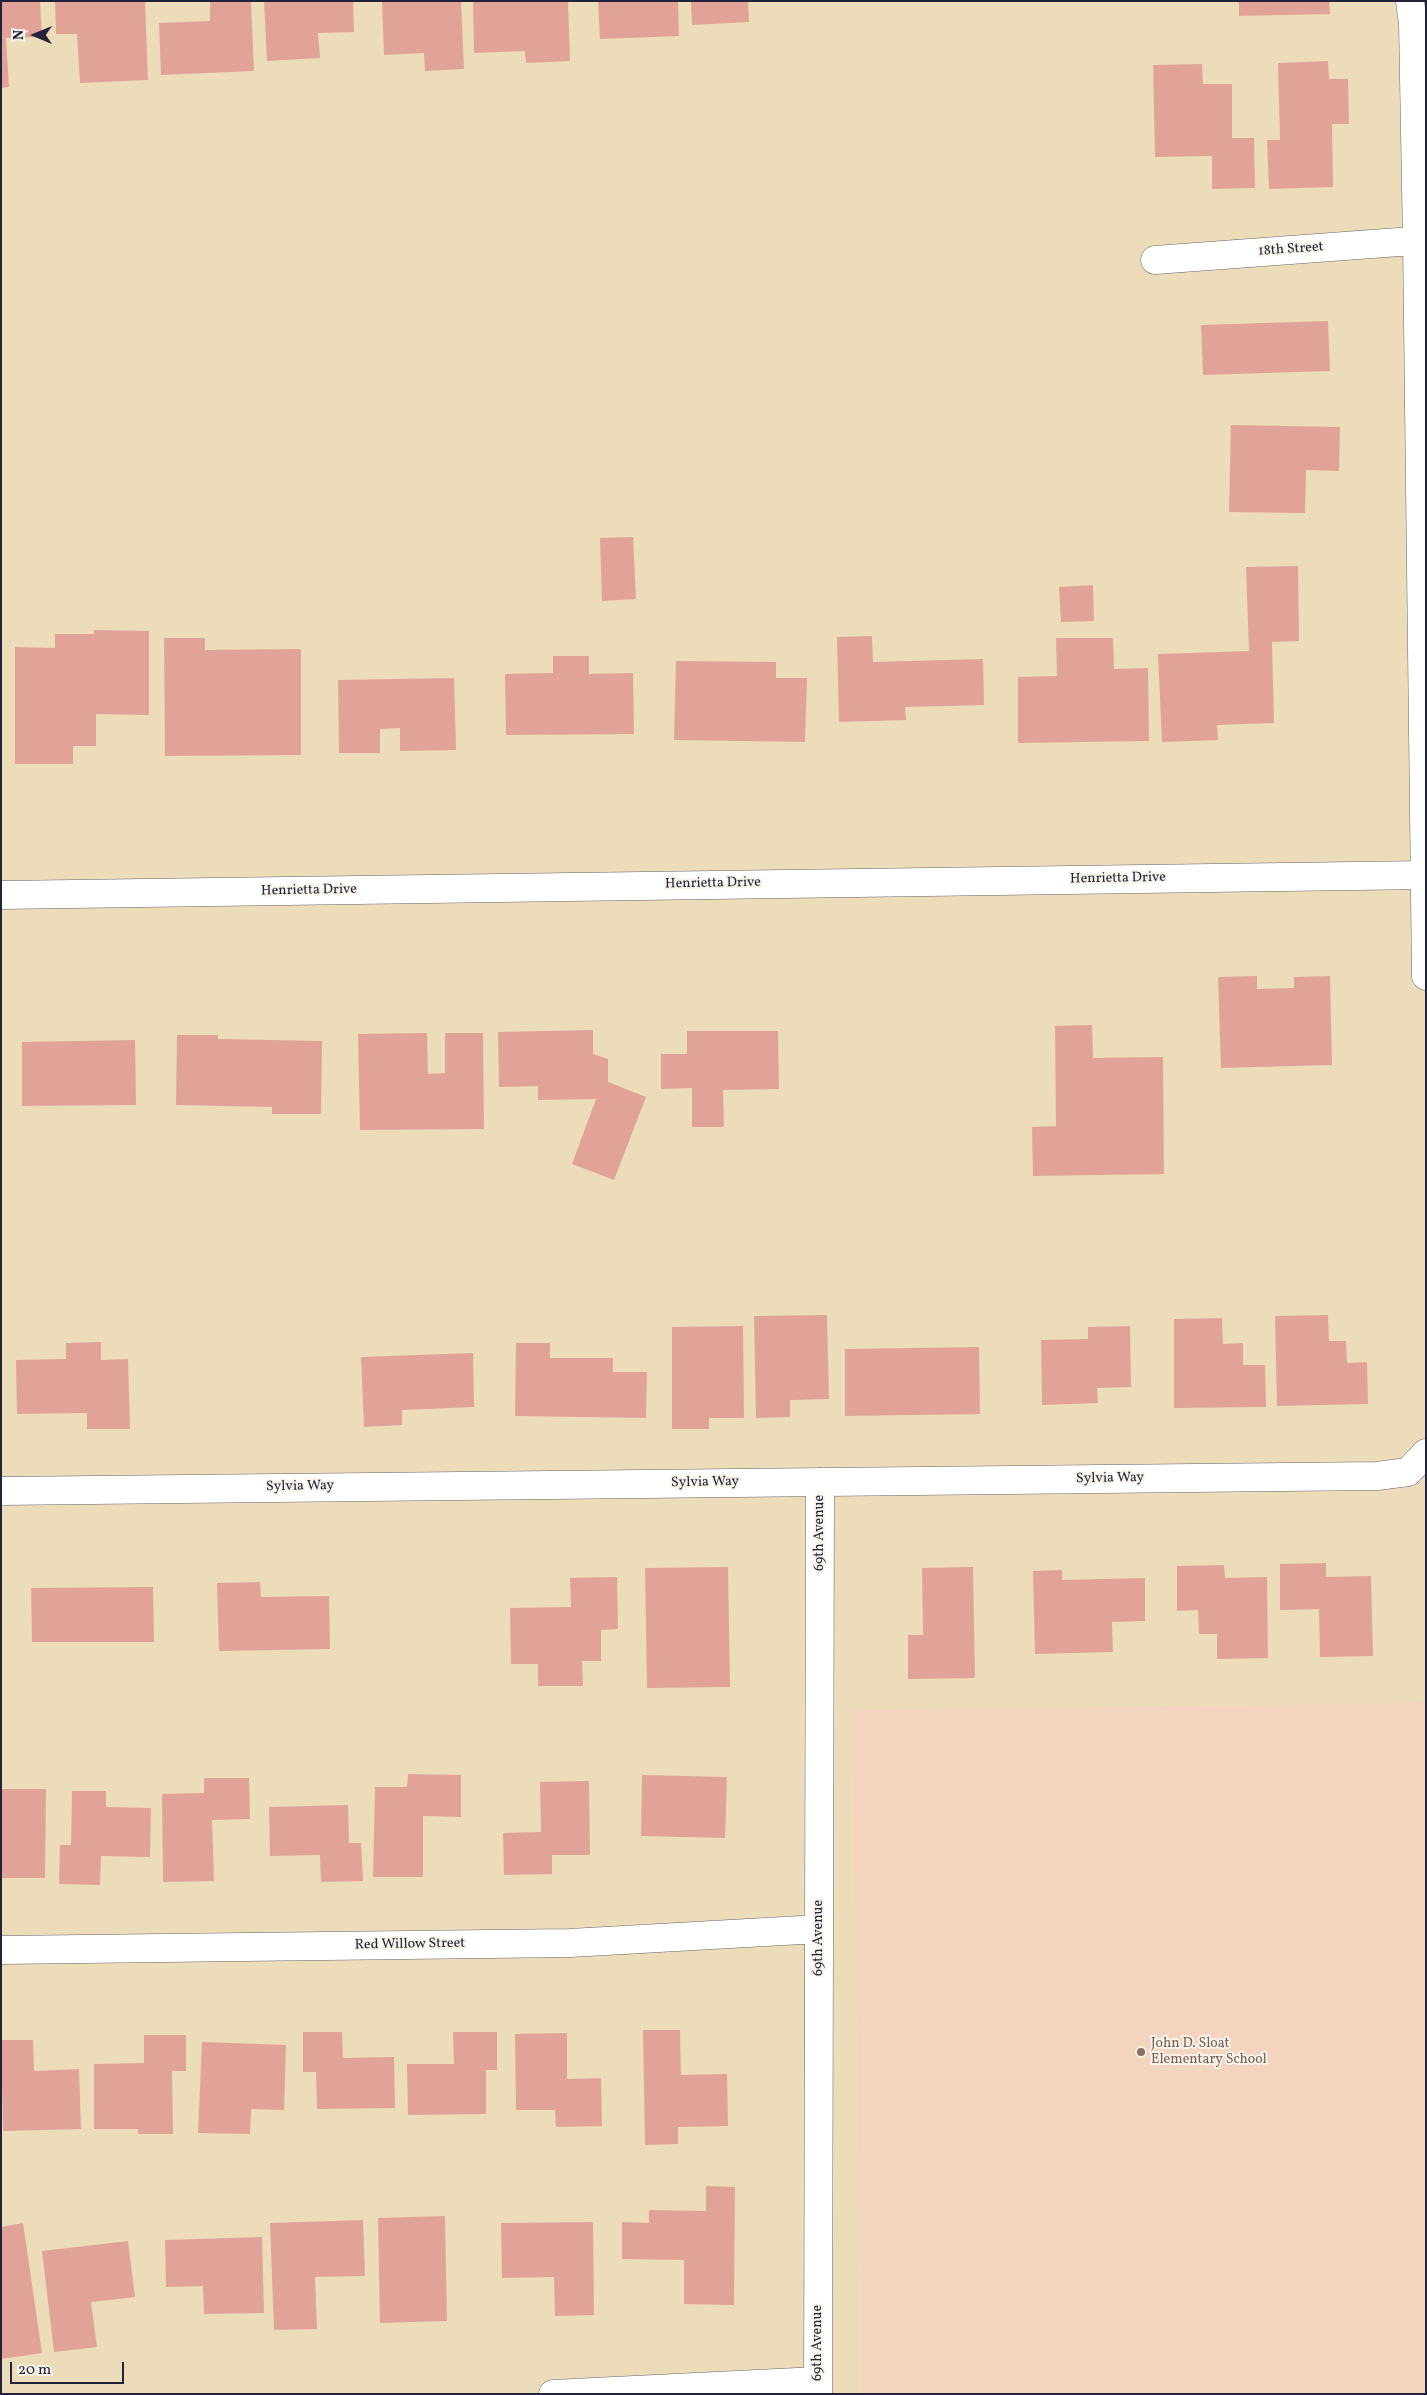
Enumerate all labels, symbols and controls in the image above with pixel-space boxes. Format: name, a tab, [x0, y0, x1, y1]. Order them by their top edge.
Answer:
north arrow	[10, 10, 60, 60]
text: N	[10, 30, 29, 40]
street label: 18th Street	[1258, 239, 1324, 261]
street label: Henrietta Drive	[1070, 870, 1166, 888]
street label: Henrietta Drive	[665, 875, 761, 893]
street label: Henrietta Drive	[261, 882, 357, 900]
street label: Sylvia Way	[1076, 1470, 1144, 1488]
street label: Sylvia Way	[671, 1474, 739, 1492]
street label: Sylvia Way	[266, 1478, 334, 1496]
street label: 69th Avenue	[812, 1495, 828, 1571]
street label: 69th Avenue	[811, 1900, 827, 1976]
street label: Red Willow Street	[355, 1936, 465, 1954]
place label: John D. Sloat Elementary School	[1151, 2036, 1267, 2068]
marker: John D. Sloat Elementary School	[1135, 2046, 1147, 2058]
street label: 69th Avenue	[810, 2305, 826, 2381]
scale bar	[12, 2352, 126, 2384]
text: 20 m	[18, 2360, 51, 2381]

